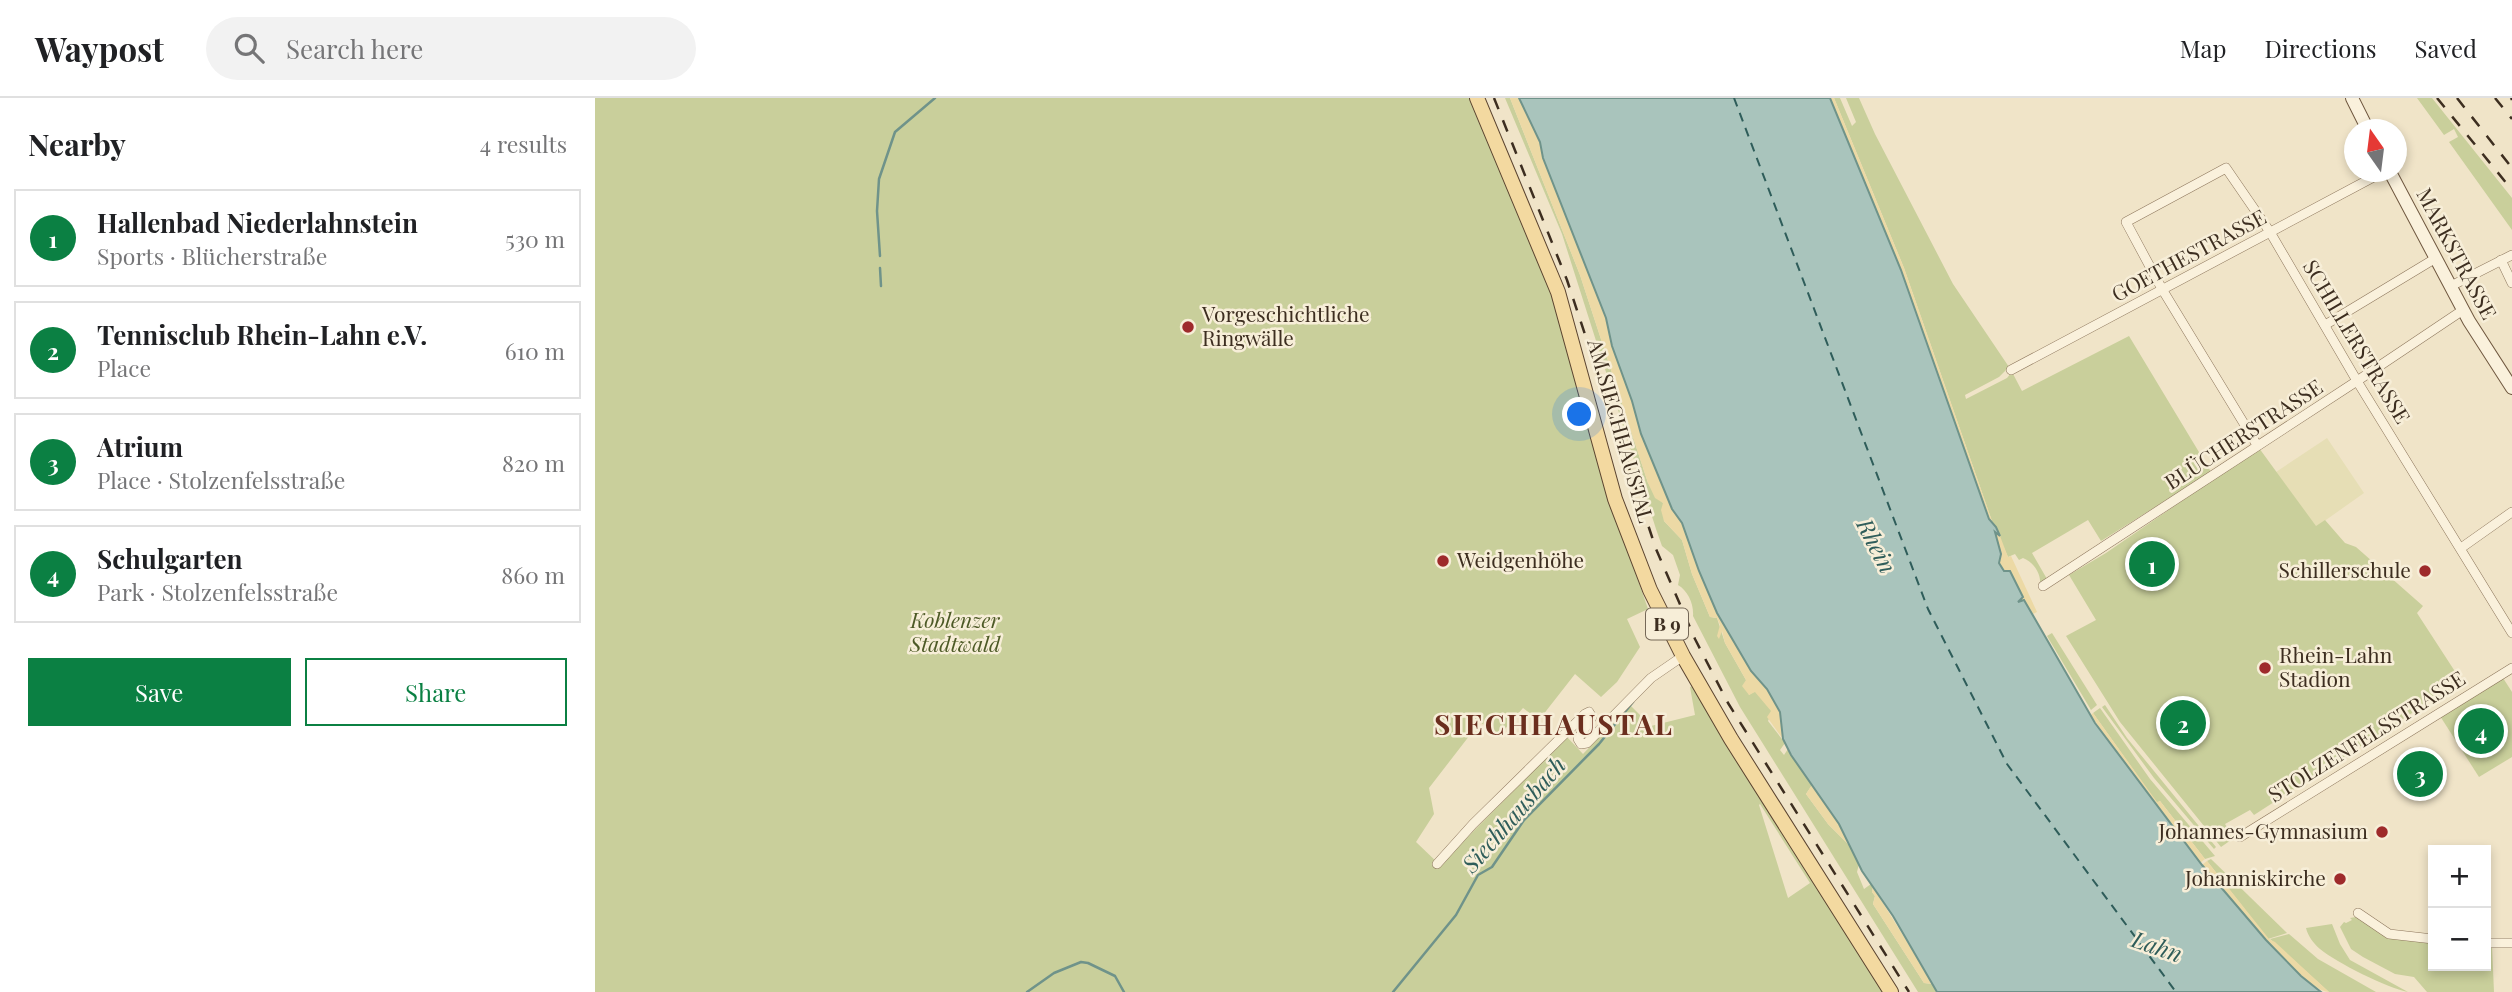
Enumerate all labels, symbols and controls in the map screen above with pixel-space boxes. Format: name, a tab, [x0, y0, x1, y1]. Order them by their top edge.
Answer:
search box	[206, 17, 696, 80]
text: Waypost	[35, 26, 164, 70]
icon: search	[230, 29, 268, 67]
text: Search here	[286, 31, 423, 66]
text: Map	[2180, 32, 2226, 64]
text: Directions	[2264, 32, 2377, 64]
text: Saved	[2415, 32, 2477, 64]
north arrow	[2344, 119, 2407, 182]
text: Nearby	[28, 124, 126, 164]
text: 4 results	[480, 128, 567, 159]
street label: MARKSTRASSE	[2411, 182, 2504, 324]
street label: GOETHESTRASSE	[2106, 202, 2270, 307]
text: Hallenbad Niederlahnstein	[97, 205, 418, 240]
text: 1	[49, 223, 57, 254]
text: 530 m	[505, 223, 565, 254]
text: Sports · Blücherstraße	[97, 240, 327, 271]
street label: SCHILLERSTRASSE	[2298, 254, 2418, 428]
place label: Vorgeschichtliche Ringwälle	[1201, 299, 1370, 351]
text: Tennisclub Rhein-Lahn e.V.	[97, 317, 427, 352]
marker: Vorgeschichtliche Ringwälle	[1180, 319, 1196, 335]
street label: AM SIECHHAUSTAL	[1582, 334, 1662, 526]
text: 2	[47, 335, 59, 366]
text: 610 m	[505, 335, 565, 366]
text: Place	[97, 352, 151, 383]
street label: BLÜCHERSTRASSE	[2159, 372, 2327, 495]
your location	[1562, 397, 1596, 431]
text: Atrium	[97, 429, 183, 464]
text: 3	[47, 447, 59, 478]
text: 820 m	[502, 447, 565, 478]
text: Place · Stolzenfelsstraße	[97, 464, 345, 495]
water label: Rhein	[1850, 512, 1904, 578]
pin: 1	[2129, 538, 2175, 590]
text: Schulgarten	[97, 541, 242, 576]
place label: Weidgenhöhe	[1456, 545, 1584, 573]
marker: Weidgenhöhe	[1435, 553, 1451, 569]
place label: Schillerschule	[2279, 555, 2411, 583]
text: 4	[47, 559, 59, 590]
text: 860 m	[501, 559, 565, 590]
marker: Schillerschule	[2417, 563, 2433, 579]
text: Park · Stolzenfelsstraße	[97, 576, 338, 607]
park label: Koblenzer Stadtwald	[909, 605, 1001, 657]
road number: B 9	[1646, 608, 1688, 639]
place label: Rhein-Lahn Stadion	[2279, 640, 2393, 692]
button: Save	[28, 658, 291, 726]
button: Share	[305, 658, 567, 726]
marker: Rhein-Lahn Stadion	[2257, 660, 2273, 676]
street label: STOLZENFELSSTRASSE	[2262, 663, 2470, 807]
pin: 2	[2160, 697, 2206, 749]
district label: SIECHHAUSTAL	[1434, 705, 1674, 742]
pin: 4	[2458, 705, 2504, 757]
pin: 3	[2397, 748, 2443, 800]
water label: Siechhausbach	[1453, 750, 1572, 879]
place label: Johannes-Gymnasium	[2158, 816, 2368, 844]
marker: Johannes-Gymnasium	[2374, 824, 2390, 840]
map controls	[2428, 845, 2491, 971]
button: +	[2428, 845, 2491, 908]
place label: Johanniskirche	[2184, 863, 2326, 891]
marker: Johanniskirche	[2332, 871, 2348, 887]
button: −	[2428, 908, 2491, 971]
water label: Lahn	[2127, 922, 2187, 969]

